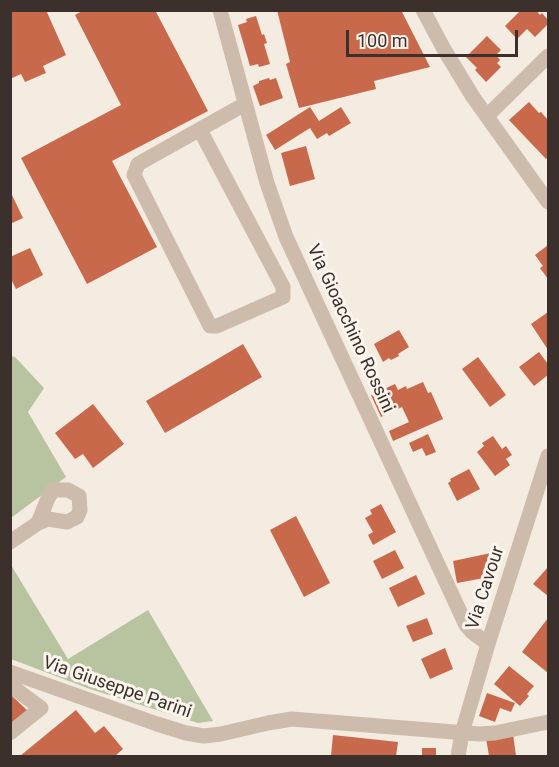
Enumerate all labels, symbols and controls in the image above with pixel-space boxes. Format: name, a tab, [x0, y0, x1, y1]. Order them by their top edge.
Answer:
scale bar	[349, 18, 522, 56]
text: 100 m	[357, 30, 408, 51]
street label: Via Gioacchino Rossini	[301, 241, 399, 417]
street label: Via Cavour	[462, 544, 510, 632]
street label: Via Giuseppe Parini	[40, 652, 194, 724]

